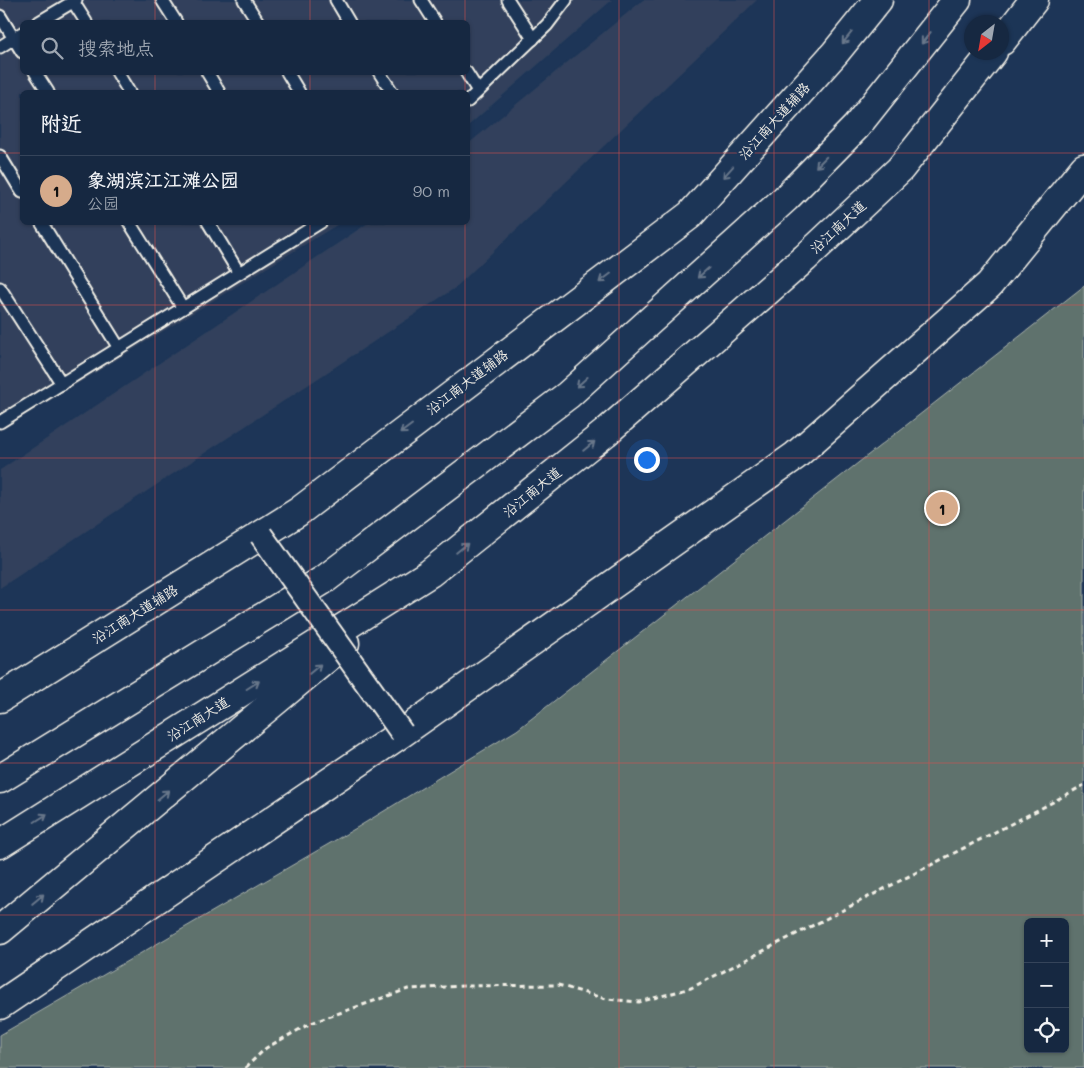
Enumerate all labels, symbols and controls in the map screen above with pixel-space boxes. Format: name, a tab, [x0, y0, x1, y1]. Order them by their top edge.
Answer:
north arrow	[964, 15, 1009, 60]
search box	[20, 20, 470, 75]
one-way arrow	[842, 31, 853, 44]
one-way arrow	[921, 31, 932, 44]
icon: search	[38, 34, 66, 62]
text: 搜索地点	[78, 35, 154, 60]
street label: 沿江南大道辅路	[734, 78, 813, 163]
text: 附近	[40, 109, 82, 136]
one-way arrow	[815, 156, 828, 168]
one-way arrow	[722, 166, 733, 179]
text: 象湖滨江江滩公园	[87, 167, 239, 192]
text: 1	[52, 180, 60, 201]
text: 90 m	[413, 180, 450, 201]
text: 公园	[87, 192, 119, 213]
street label: 沿江南大道	[806, 196, 870, 257]
one-way arrow	[696, 267, 709, 279]
one-way arrow	[598, 273, 612, 283]
street label: 沿江南大道辅路	[422, 345, 512, 419]
one-way arrow	[576, 376, 589, 388]
one-way arrow	[399, 424, 413, 434]
one-way arrow	[582, 441, 595, 452]
your location	[634, 447, 660, 473]
street label: 沿江南大道	[499, 462, 565, 521]
pin: 1	[926, 489, 958, 527]
one-way arrow	[455, 542, 468, 553]
street label: 沿江南大道辅路	[88, 580, 181, 648]
one-way arrow	[308, 663, 321, 674]
one-way arrow	[245, 679, 259, 689]
street label: 沿江南大道	[163, 692, 232, 745]
one-way arrow	[156, 790, 169, 801]
one-way arrow	[34, 813, 48, 823]
one-way arrow	[31, 894, 44, 905]
map controls	[1024, 918, 1069, 1053]
button: +	[1024, 918, 1069, 963]
button: −	[1024, 963, 1069, 1008]
button: locate	[1024, 1008, 1069, 1053]

